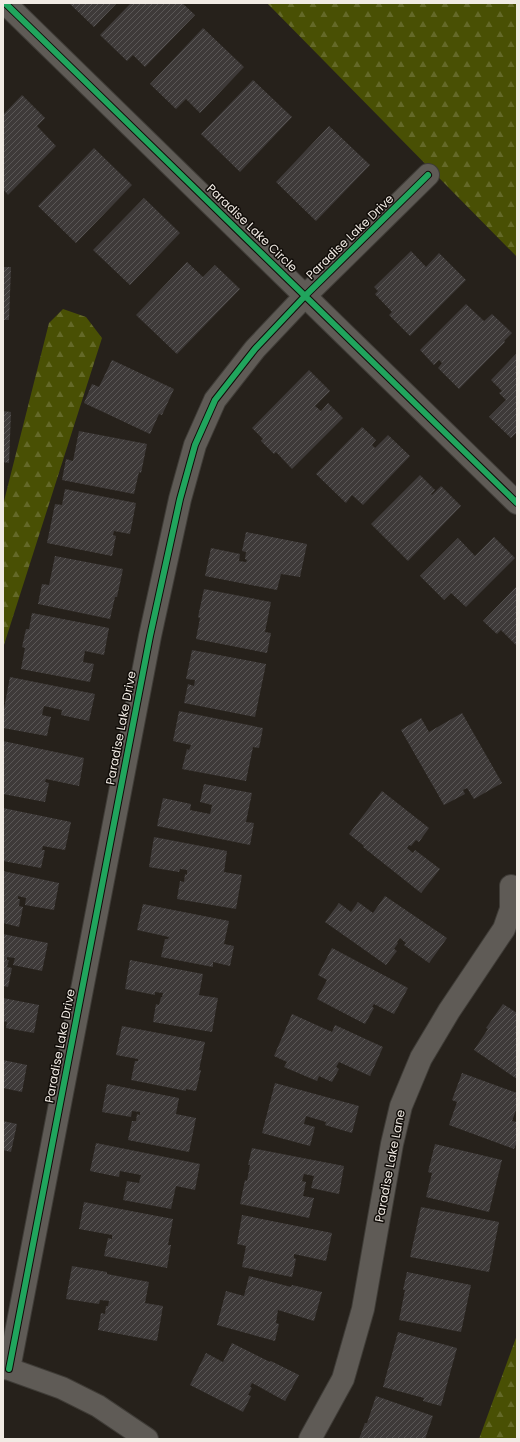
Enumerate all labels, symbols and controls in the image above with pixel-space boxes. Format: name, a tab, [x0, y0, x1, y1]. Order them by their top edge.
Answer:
street label: Paradise Lake Circle	[203, 180, 301, 275]
street label: Paradise Lake Drive	[302, 190, 397, 283]
street label: Paradise Lake Drive	[101, 669, 140, 786]
street label: Paradise Lake Drive	[40, 987, 79, 1104]
street label: Paradise Lake Lane	[370, 1108, 409, 1224]

